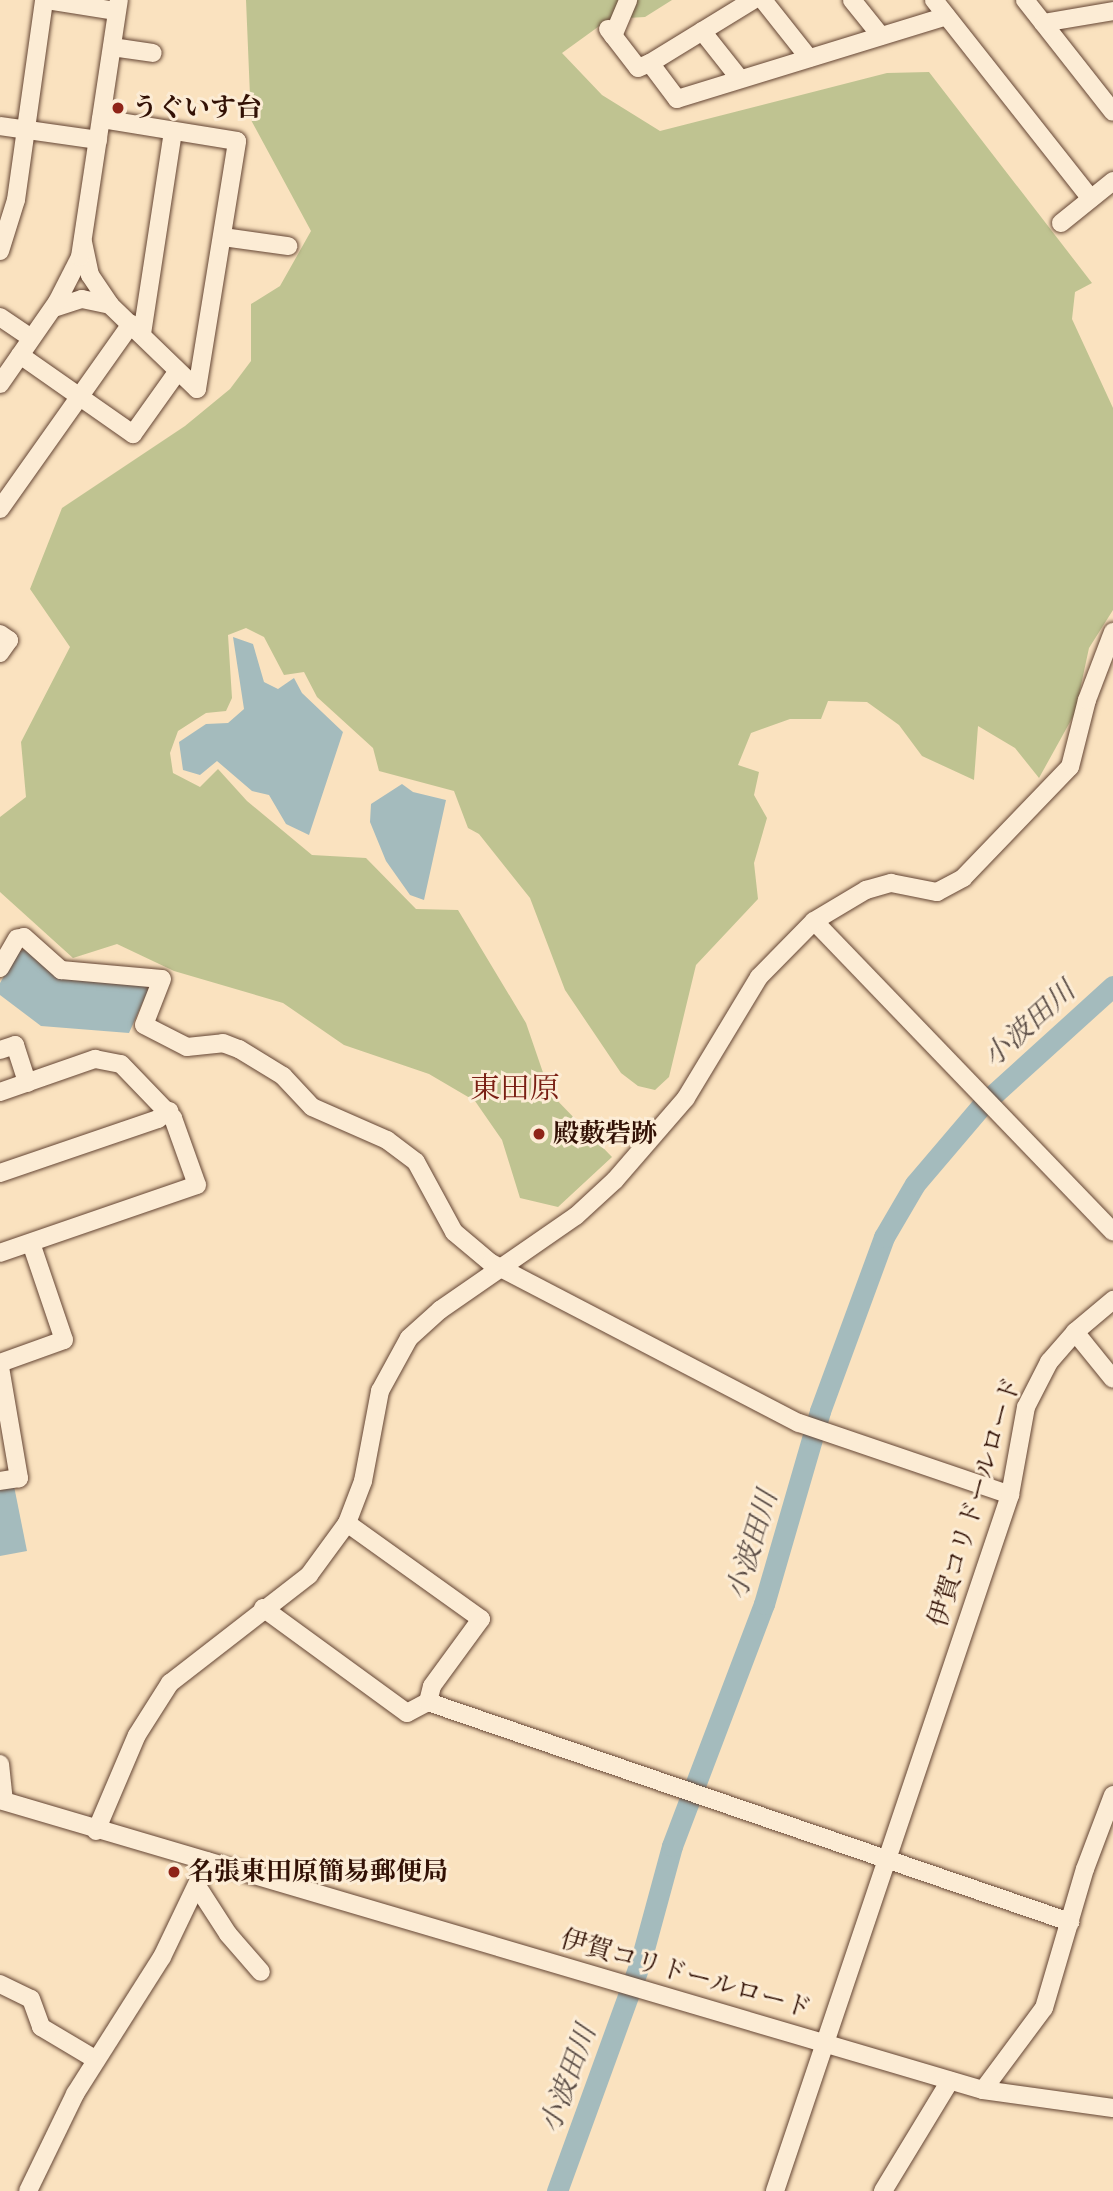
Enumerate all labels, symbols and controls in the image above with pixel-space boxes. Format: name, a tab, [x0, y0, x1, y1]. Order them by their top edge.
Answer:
place label: うぐいす台	[132, 92, 262, 124]
marker: うぐいす台	[110, 100, 126, 116]
water label: 小波田川	[976, 974, 1082, 1074]
district label: 東田原	[470, 1070, 560, 1106]
place label: 殿藪砦跡	[553, 1118, 657, 1150]
marker: 殿藪砦跡	[531, 1126, 547, 1142]
street label: 伊賀コリドールロード	[922, 1373, 1028, 1631]
water label: 小波田川	[720, 1487, 784, 1603]
place label: 名張東田原簡易郵便局	[188, 1856, 448, 1888]
marker: 名張東田原簡易郵便局	[166, 1864, 182, 1880]
street label: 伊賀コリドールロード	[557, 1923, 815, 2025]
water label: 小波田川	[533, 2021, 603, 2137]

